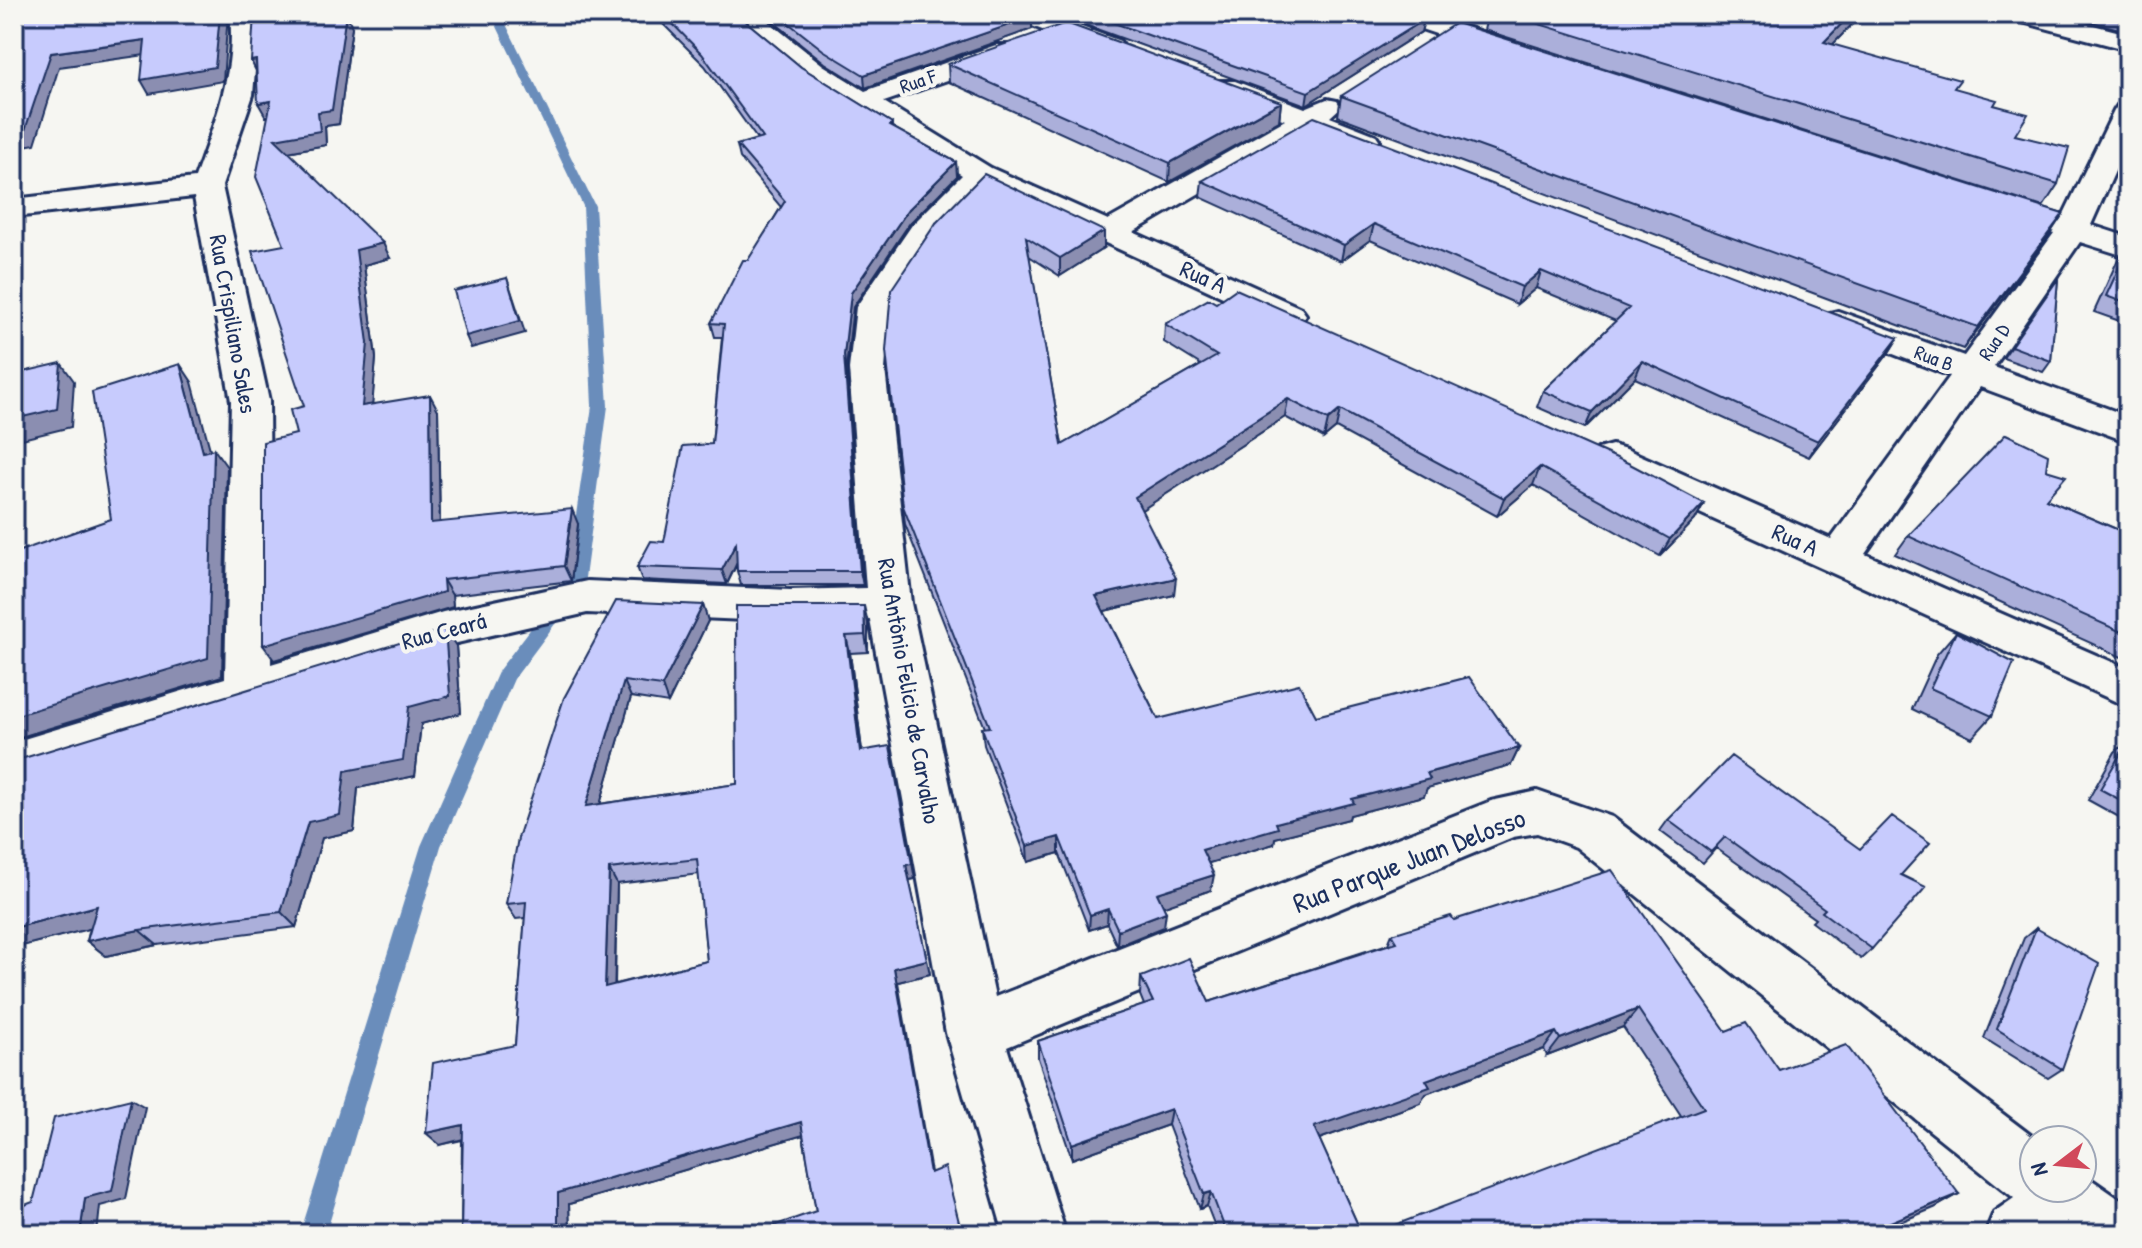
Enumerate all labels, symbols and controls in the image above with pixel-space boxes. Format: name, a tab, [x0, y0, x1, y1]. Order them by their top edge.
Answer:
street label: Rua F	[896, 62, 940, 99]
street label: Rua Crispiliano Sales	[203, 232, 265, 416]
street label: Rua A	[1175, 252, 1232, 300]
street label: Rua D	[1971, 318, 2016, 365]
street label: Rua B	[1911, 338, 1958, 377]
street label: Rua A	[1767, 515, 1824, 563]
street label: Rua Antônio Felicio de Carvalho	[871, 556, 949, 826]
street label: Rua Ceará	[398, 603, 490, 657]
street label: Rua Parque Juan Delosso	[1287, 798, 1531, 922]
north arrow	[2018, 1124, 2098, 1204]
text: N	[2023, 1159, 2055, 1179]

